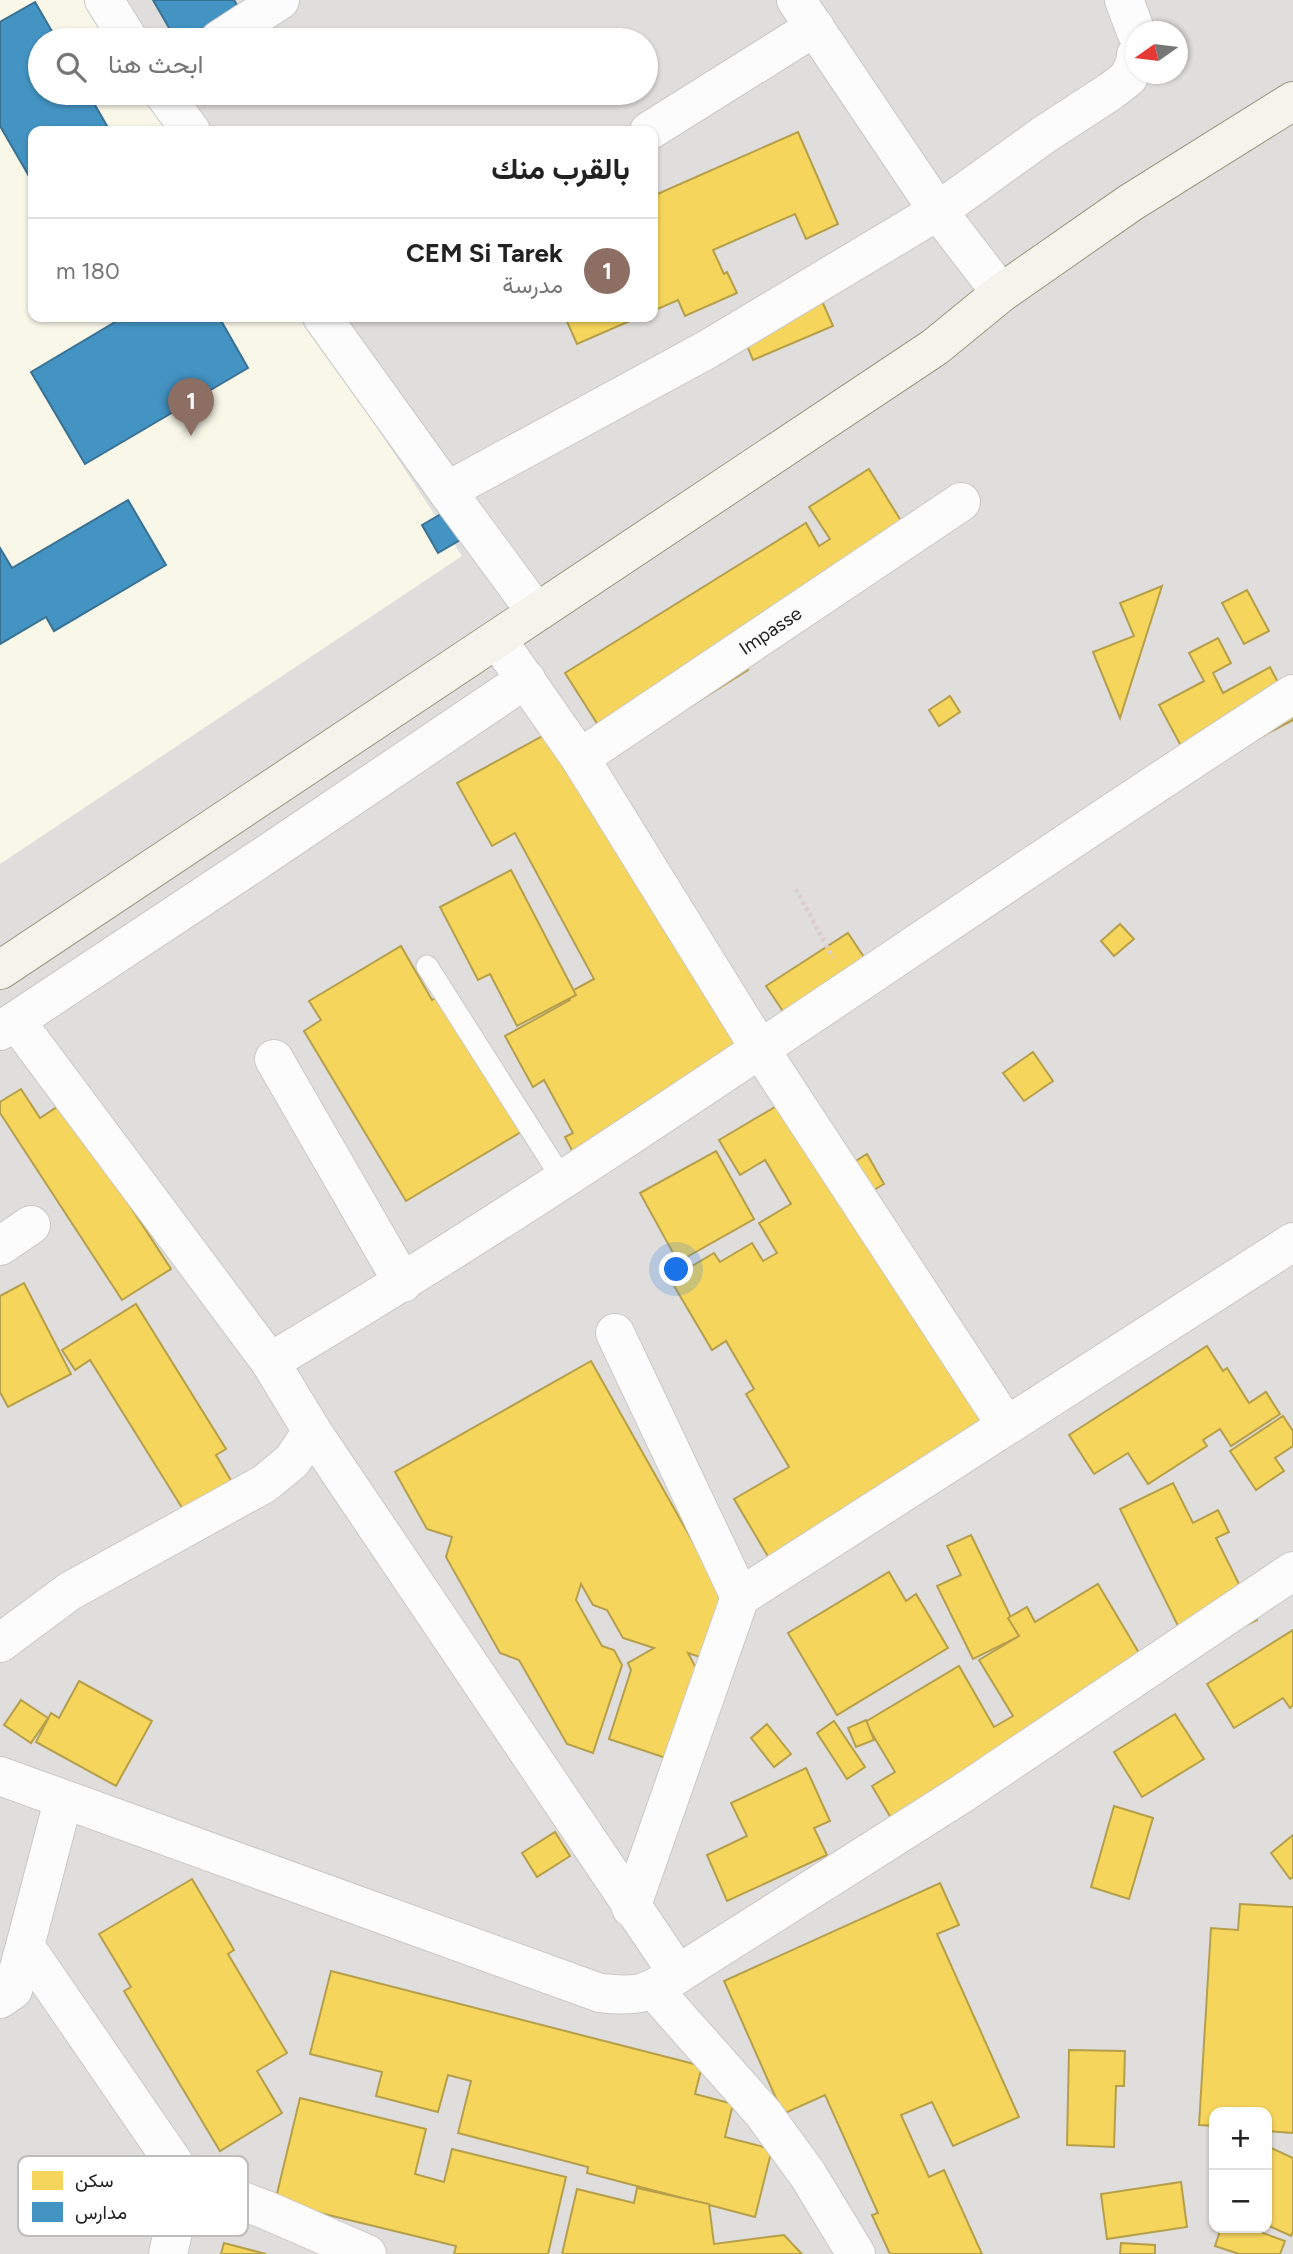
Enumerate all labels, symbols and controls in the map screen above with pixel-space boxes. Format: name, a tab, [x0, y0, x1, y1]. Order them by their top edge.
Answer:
north arrow	[1125, 21, 1188, 84]
search box	[28, 28, 658, 105]
icon: search	[52, 48, 90, 86]
text: ابحث هنا	[108, 48, 204, 80]
text: بالقرب منك	[491, 150, 630, 187]
text: CEM Si Tarek	[406, 237, 563, 269]
text: 180 m	[56, 257, 120, 285]
text: 1	[602, 257, 612, 285]
text: مدرسة	[502, 271, 563, 299]
pin: 1	[168, 378, 214, 436]
street label: Impasse	[735, 602, 806, 660]
your location	[659, 1252, 693, 1286]
map controls	[1209, 2107, 1272, 2233]
button: +	[1209, 2107, 1272, 2170]
legend	[18, 2156, 248, 2236]
text: سكن	[75, 2169, 113, 2192]
button: −	[1209, 2170, 1272, 2233]
text: مدارس	[75, 2201, 127, 2224]

